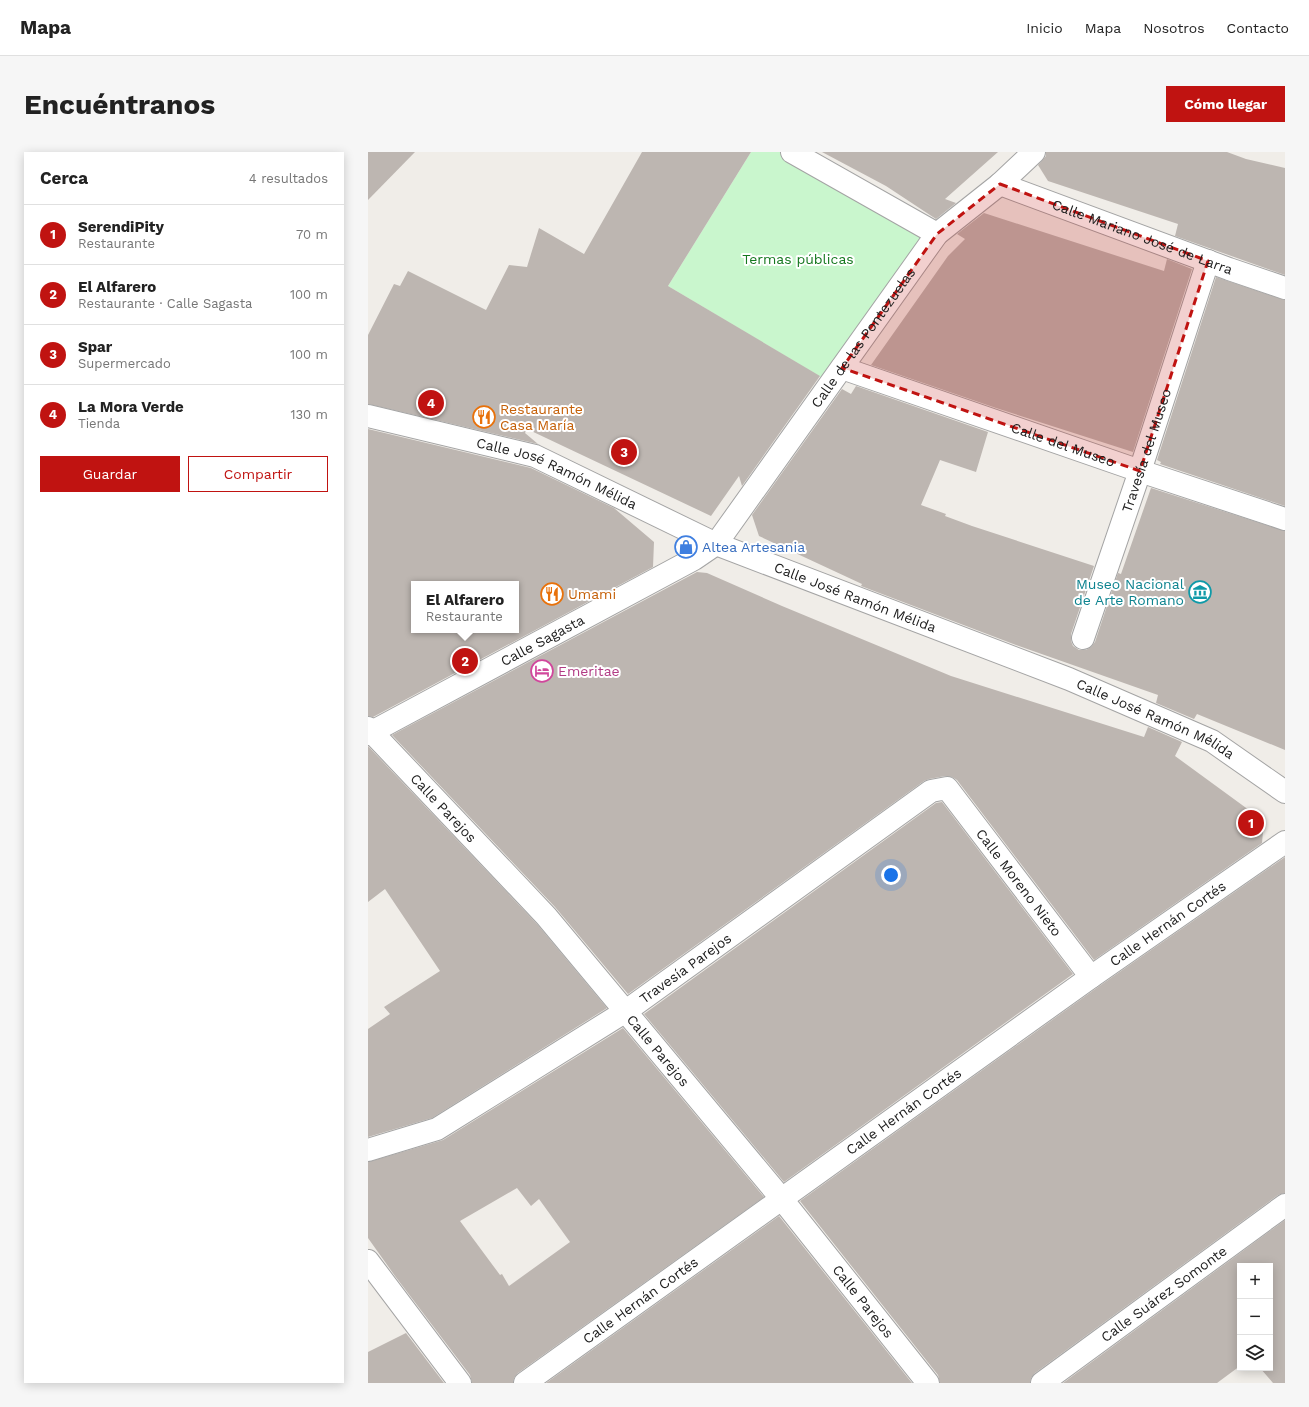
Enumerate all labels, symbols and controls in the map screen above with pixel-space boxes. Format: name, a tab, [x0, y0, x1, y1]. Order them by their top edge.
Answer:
text: Mapa	[20, 16, 71, 39]
text: Inicio	[1026, 20, 1063, 36]
text: Mapa	[1085, 20, 1121, 36]
text: Nosotros	[1143, 20, 1205, 36]
text: Contacto	[1227, 20, 1289, 36]
button: Cómo llegar	[1166, 86, 1285, 122]
text: Encuéntranos	[24, 88, 215, 121]
text: Cerca	[40, 168, 88, 188]
text: 4 resultados	[249, 171, 328, 186]
street label: Calle Mariano José de Larra	[1050, 196, 1235, 278]
text: SerendiPity	[78, 218, 164, 236]
text: 1	[50, 227, 56, 242]
text: 70 m	[296, 227, 328, 242]
text: Restaurante	[78, 236, 155, 251]
park label: Termas públicas	[742, 251, 854, 267]
street label: Calle de las Pontezuelas	[808, 265, 918, 411]
text: El Alfarero	[78, 278, 156, 296]
text: 2	[49, 287, 57, 302]
text: 100 m	[290, 287, 328, 302]
text: Restaurante · Calle Sagasta	[78, 296, 252, 311]
text: Spar	[78, 338, 112, 356]
text: 3	[49, 347, 57, 362]
text: 100 m	[290, 347, 328, 362]
text: Supermercado	[78, 356, 171, 371]
street label: Travesía del Museo	[1118, 386, 1174, 514]
pin: 4	[418, 388, 444, 418]
text: La Mora Verde	[78, 398, 184, 416]
place label: Restaurante Casa María	[500, 401, 583, 433]
restaurant icon: Restaurante Casa María	[471, 404, 497, 430]
text: 4	[49, 407, 57, 422]
text: 130 m	[290, 407, 328, 422]
text: Tienda	[78, 416, 120, 431]
street label: Calle del Museo	[1009, 419, 1117, 470]
street label: Calle José Ramón Mélida	[475, 434, 640, 512]
pin: 3	[611, 437, 637, 467]
button: Guardar	[40, 456, 180, 492]
button: Compartir	[188, 456, 328, 492]
shop icon: Altea Artesania	[673, 534, 699, 560]
place label: Altea Artesania	[702, 539, 805, 555]
street label: Calle José Ramón Mélida	[772, 559, 939, 635]
place label: Museo Nacional de Arte Romano	[1074, 576, 1185, 608]
museum icon: Museo Nacional de Arte Romano	[1187, 579, 1213, 605]
popup	[411, 581, 519, 633]
restaurant icon: Umami	[539, 581, 565, 607]
place label: Umami	[568, 586, 616, 602]
text: El Alfarero	[426, 591, 504, 609]
text: Restaurante	[426, 609, 503, 624]
street label: Calle Sagasta	[498, 611, 587, 669]
pin: 2	[452, 646, 478, 676]
hotel icon: Emeritae	[529, 658, 555, 684]
place label: Emeritae	[558, 663, 620, 679]
street label: Calle José Ramón Mélida	[1074, 675, 1237, 762]
street label: Calle Parejos	[407, 770, 480, 846]
pin: 1	[1238, 808, 1264, 838]
street label: Calle Moreno Nieto	[973, 826, 1065, 939]
your location	[881, 865, 901, 885]
street label: Calle Hernán Cortés	[1107, 878, 1229, 970]
street label: Travesía Parejos	[636, 930, 734, 1007]
street label: Calle Parejos	[624, 1011, 693, 1090]
street label: Calle Hernán Cortés	[843, 1065, 964, 1158]
street label: Calle Suárez Somonte	[1098, 1242, 1230, 1345]
street label: Calle Hernán Cortés	[580, 1254, 701, 1347]
street label: Calle Parejos	[829, 1262, 897, 1341]
map controls	[1237, 1263, 1273, 1371]
button: +	[1237, 1263, 1273, 1299]
button: −	[1237, 1299, 1273, 1335]
button: layers	[1237, 1335, 1273, 1371]

